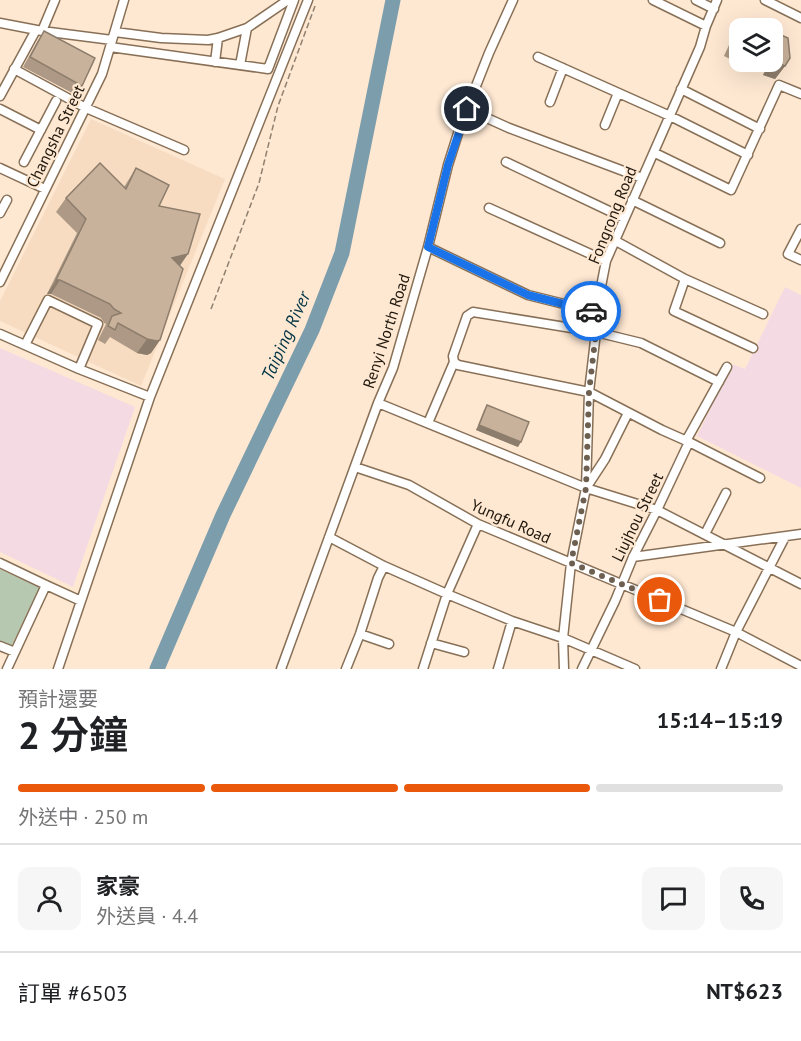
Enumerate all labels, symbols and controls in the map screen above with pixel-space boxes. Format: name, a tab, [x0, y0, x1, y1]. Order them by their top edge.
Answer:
map controls	[729, 18, 783, 72]
button: layers	[729, 18, 783, 72]
street label: Changsha Street	[22, 81, 89, 191]
pin	[441, 83, 492, 134]
icon: home	[450, 92, 483, 125]
street label: Fongrong Road	[583, 163, 641, 267]
street label: Renyi North Road	[358, 271, 414, 391]
courier	[561, 281, 621, 341]
water label: Taiping River	[256, 287, 316, 384]
icon: car	[575, 295, 608, 328]
street label: Liujhou Street	[607, 469, 667, 565]
street label: Yungfu Road	[468, 494, 554, 548]
pin	[634, 574, 685, 625]
icon: bag	[643, 583, 676, 616]
text: 預計還要	[18, 686, 98, 712]
text: 15:14–15:19	[657, 706, 783, 734]
text: 2 分鐘	[18, 709, 128, 760]
text: 外送中 · 250 m	[18, 804, 148, 830]
button: person	[18, 867, 81, 930]
button: chat	[642, 867, 705, 930]
button: phone	[720, 867, 783, 930]
text: 家豪	[96, 872, 140, 900]
text: 外送員 · 4.4	[96, 903, 198, 929]
text: NT$623	[706, 977, 783, 1005]
text: 訂單 #6503	[18, 979, 128, 1007]

